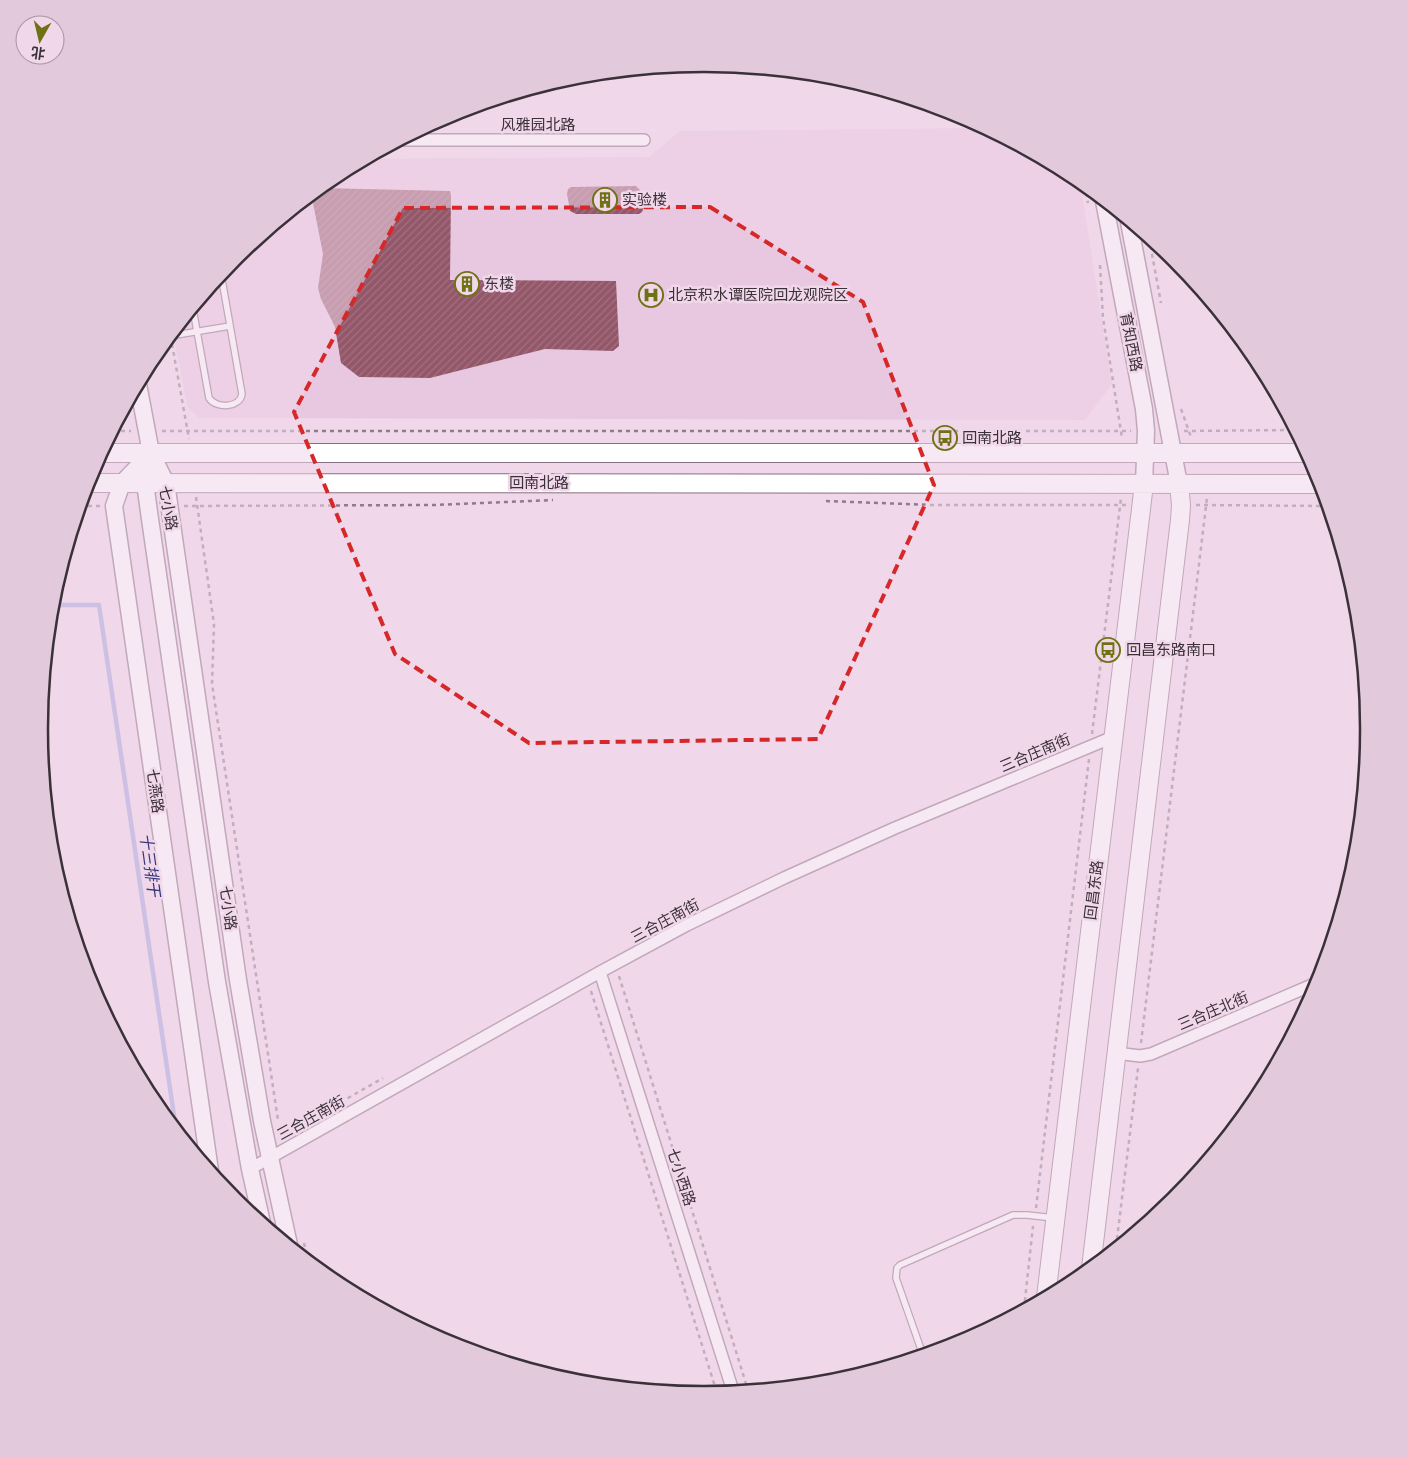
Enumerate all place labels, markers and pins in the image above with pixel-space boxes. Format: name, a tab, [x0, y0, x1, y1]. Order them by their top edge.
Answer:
building icon: 实验楼	[592, 187, 618, 213]
place label: 实验楼	[622, 191, 667, 209]
building icon: 东楼	[454, 271, 480, 297]
place label: 东楼	[484, 275, 514, 293]
hospital icon: 北京积水谭医院回龙观院区	[638, 282, 664, 308]
place label: 北京积水谭医院回龙观院区	[668, 286, 848, 304]
bus stop icon: 回南北路	[932, 425, 958, 451]
place label: 回南北路	[962, 429, 1022, 447]
bus stop icon: 回昌东路南口	[1095, 637, 1121, 663]
place label: 回昌东路南口	[1126, 641, 1216, 659]

